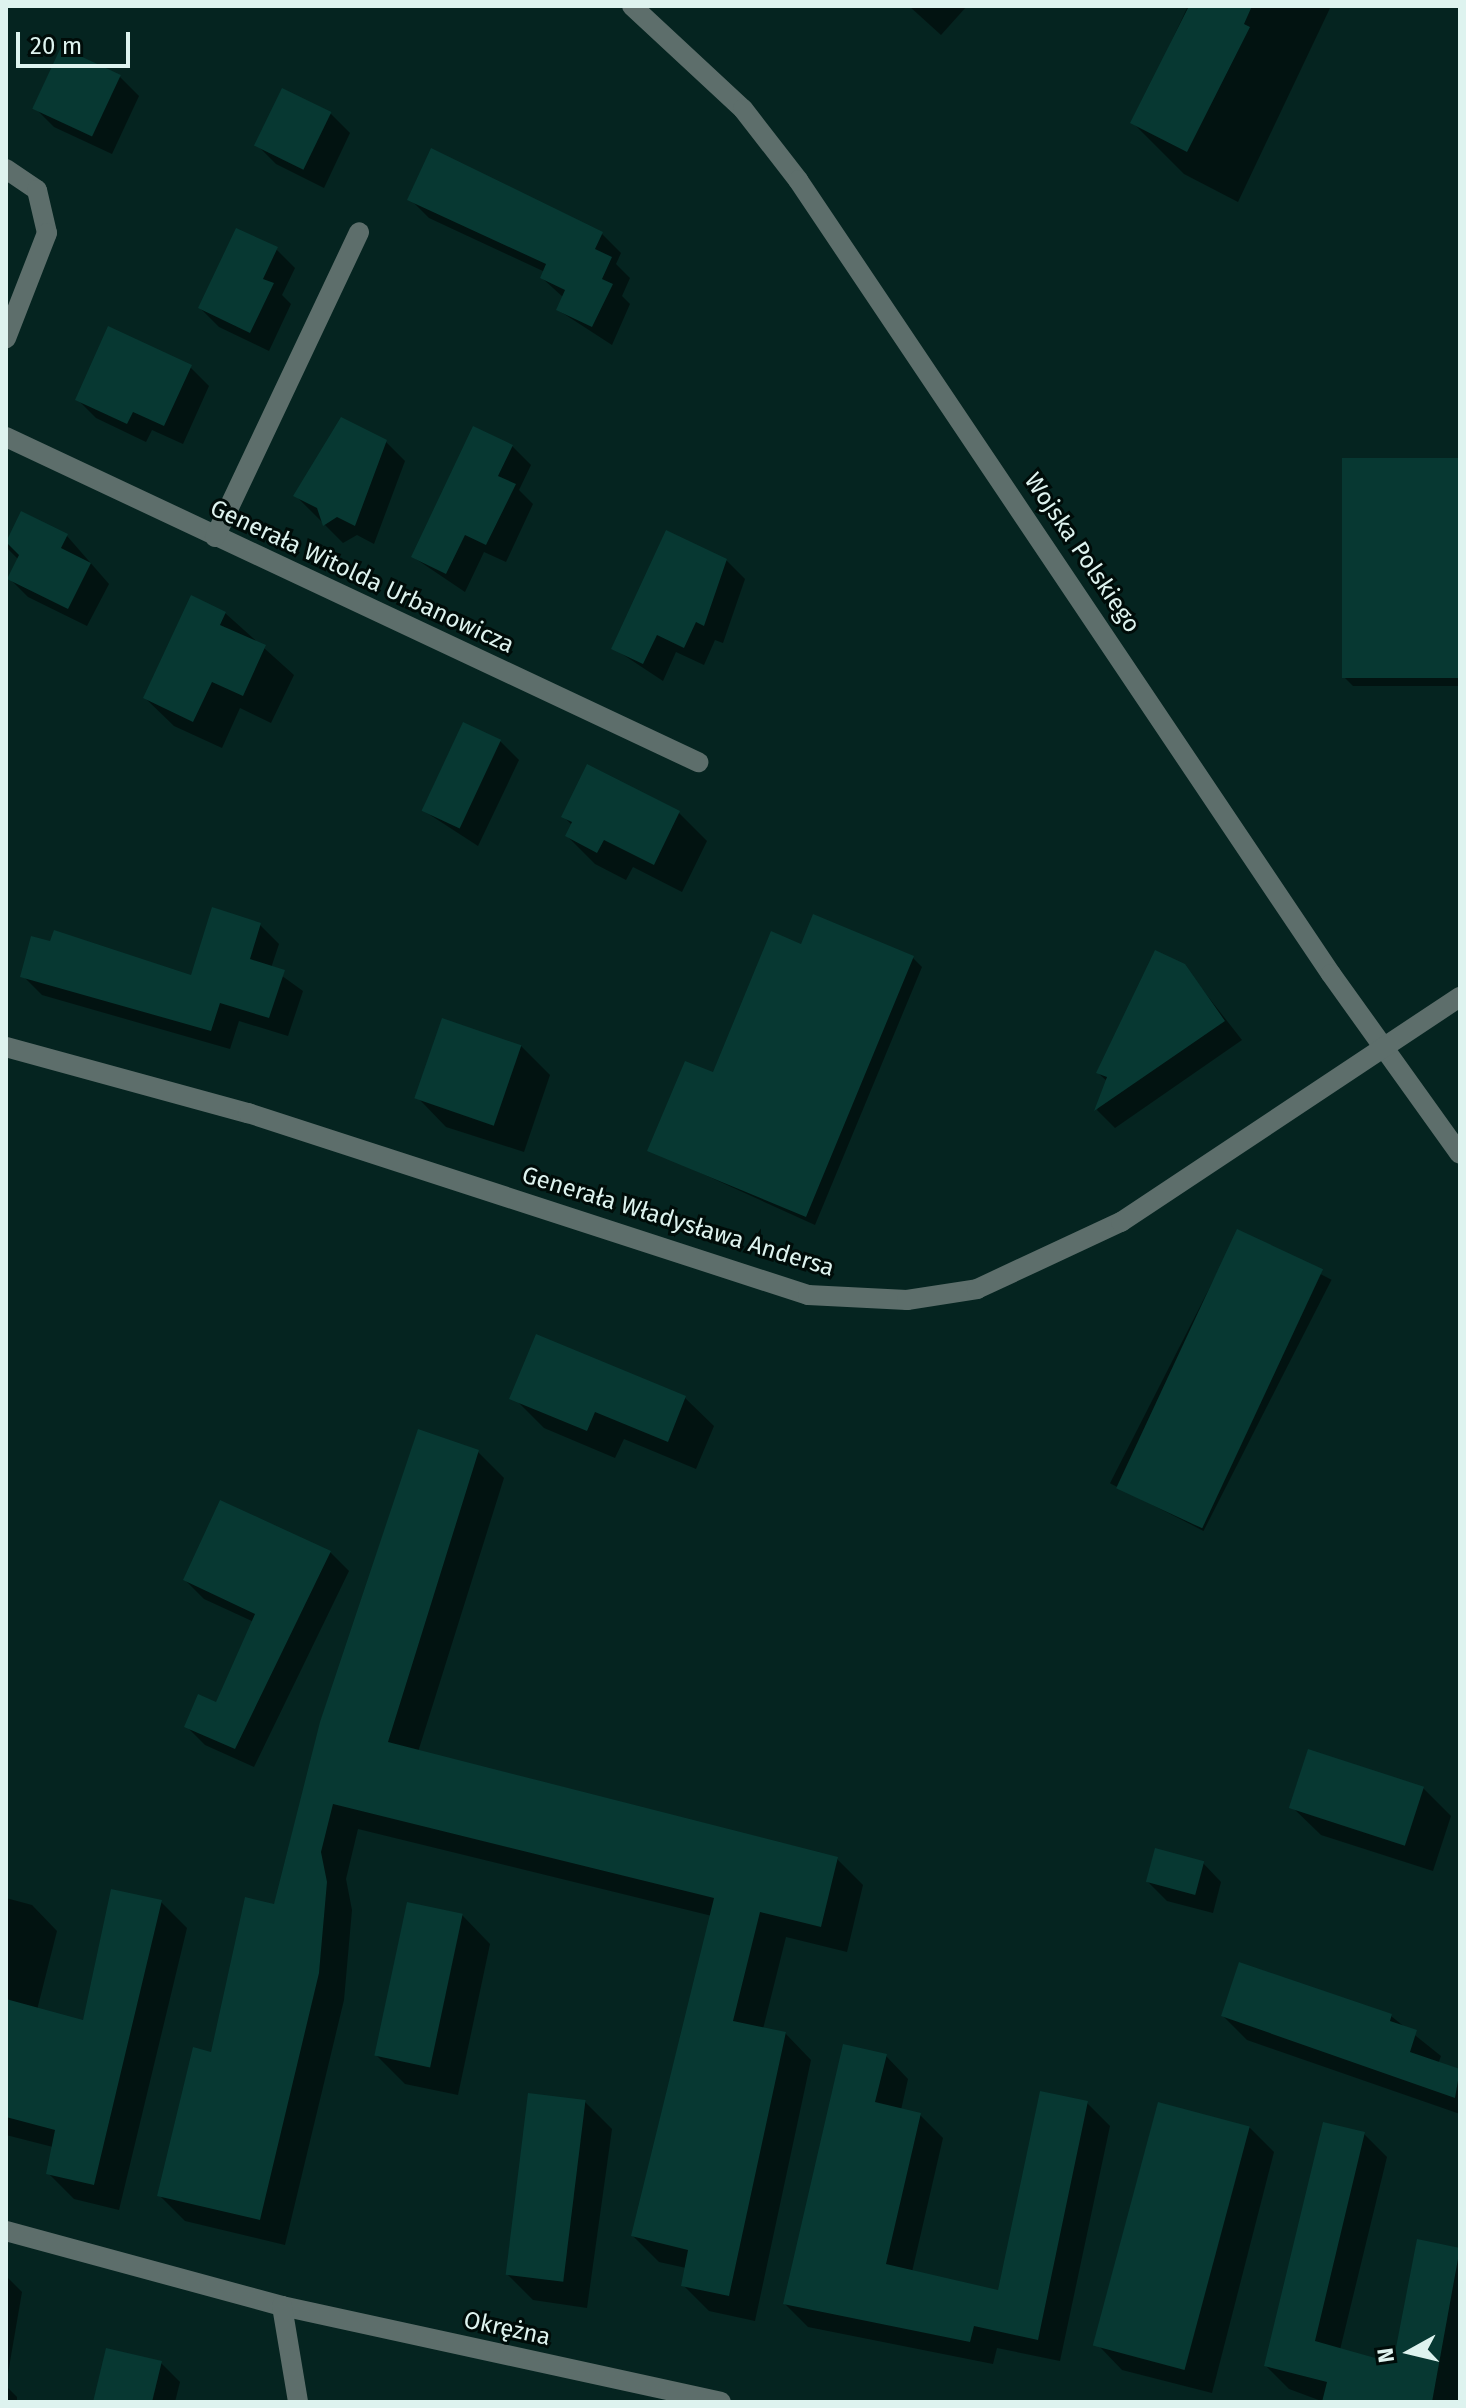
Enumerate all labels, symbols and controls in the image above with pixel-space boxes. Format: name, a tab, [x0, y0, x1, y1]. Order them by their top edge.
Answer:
scale bar	[20, 16, 134, 66]
text: 20 m	[30, 32, 82, 60]
street label: Wojska Polskiego	[1018, 468, 1146, 638]
street label: Generała Witolda Urbanowicza	[206, 494, 518, 660]
street label: Generała Władysława Andersa	[518, 1161, 838, 1283]
street label: Okrężna	[461, 2306, 553, 2352]
north arrow	[1370, 2312, 1450, 2392]
text: N	[1371, 2346, 1400, 2365]

